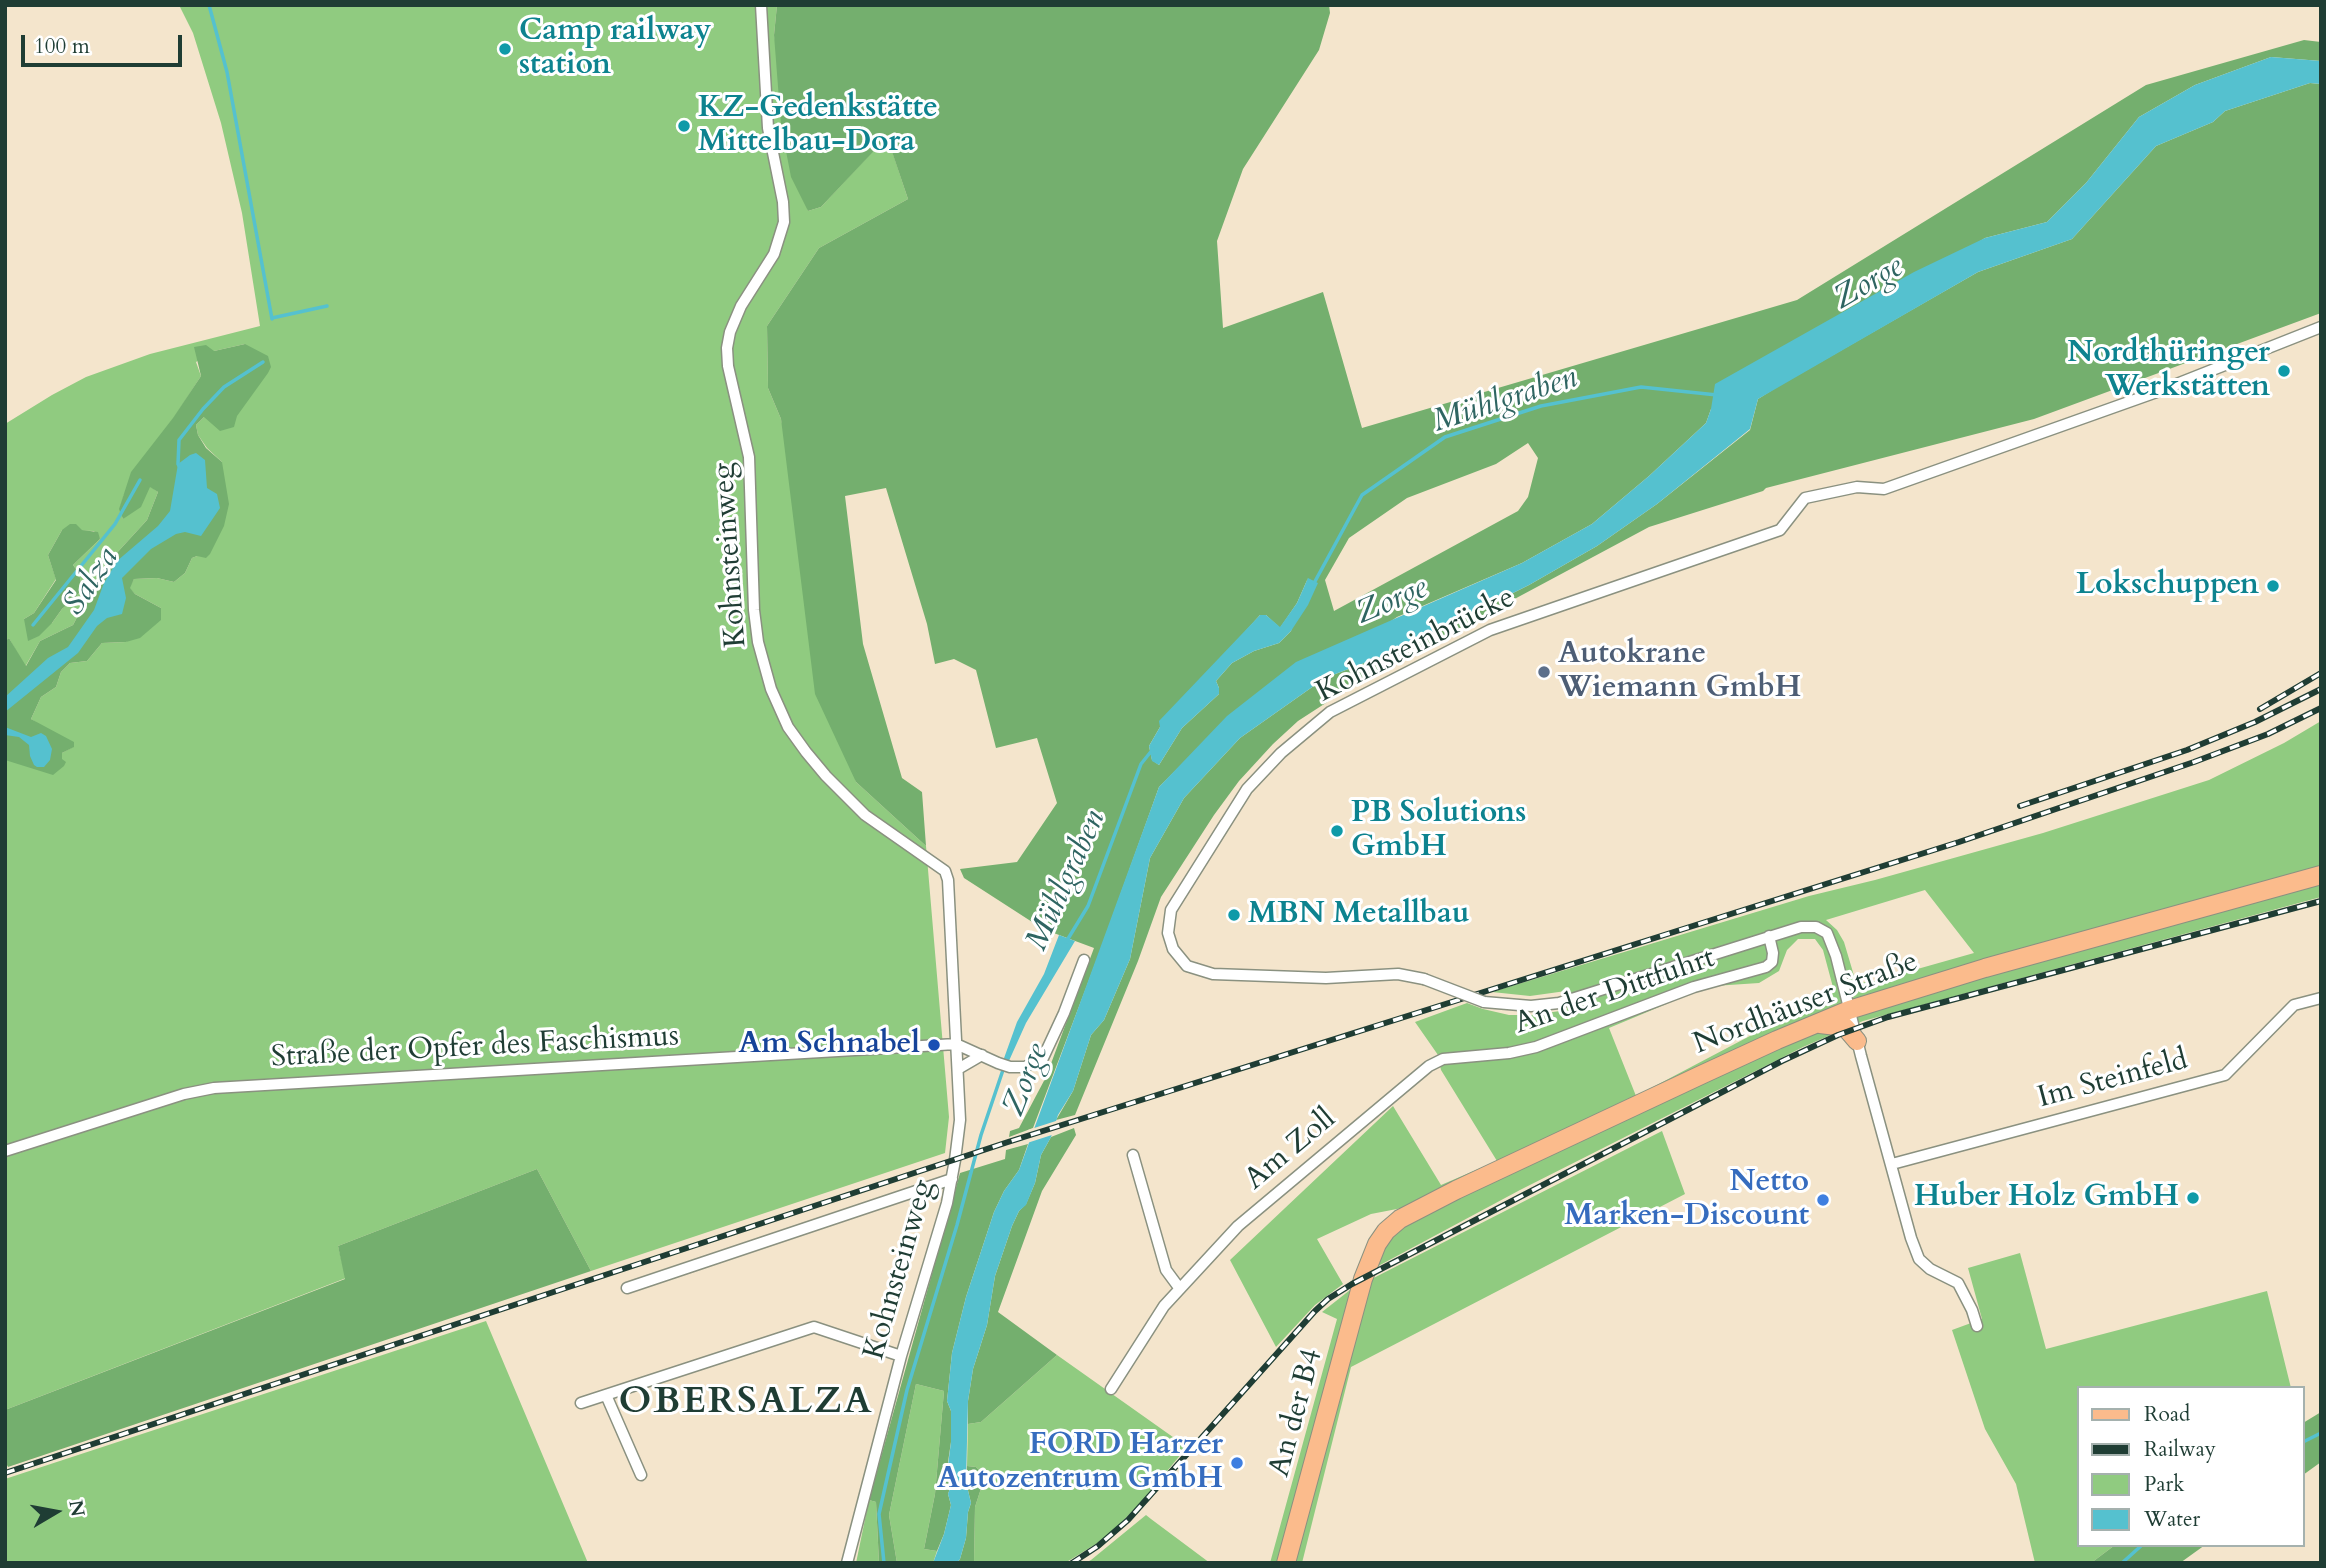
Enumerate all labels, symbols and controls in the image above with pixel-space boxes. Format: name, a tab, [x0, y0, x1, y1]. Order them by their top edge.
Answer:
place label: Camp railway station	[519, 14, 711, 84]
scale bar	[24, 21, 186, 65]
text: 100 m	[34, 32, 90, 61]
marker: Camp railway station	[497, 41, 513, 57]
place label: KZ-Gedenkstätte Mittelbau-Dora	[698, 91, 938, 162]
marker: KZ-Gedenkstätte Mittelbau-Dora	[676, 118, 692, 134]
water label: Zorge	[1827, 249, 1911, 319]
place label: Nordthüringer Werkstätten	[2067, 336, 2270, 406]
water label: Mühlgraben	[1428, 360, 1582, 442]
marker: Nordthüringer Werkstätten	[2276, 363, 2292, 379]
street label: Kohnsteinweg	[707, 461, 755, 649]
water label: Salza	[56, 541, 128, 623]
place label: Lokschuppen	[2076, 568, 2259, 604]
water label: Zorge	[1351, 570, 1433, 634]
marker: Lokschuppen	[2265, 578, 2281, 594]
street label: Kohnsteinbrücke	[1311, 581, 1521, 711]
place label: Autokrane Wiemann GmbH	[1558, 637, 1801, 708]
marker: Autokrane Wiemann GmbH	[1536, 664, 1552, 680]
place label: PB Solutions GmbH	[1351, 796, 1526, 866]
water label: Mühlgraben	[1019, 805, 1115, 957]
marker: PB Solutions GmbH	[1329, 823, 1345, 839]
place label: MBN Metallbau	[1248, 897, 1470, 933]
marker: MBN Metallbau	[1226, 907, 1242, 923]
street label: An der Dittfuhrt	[1510, 941, 1720, 1043]
street label: Nordhäuser Straße	[1689, 945, 1923, 1063]
street label: Straße der Opfer des Faschismus	[270, 1019, 680, 1077]
place label: Am Schnabel	[739, 1027, 920, 1063]
marker: Am Schnabel	[926, 1037, 942, 1053]
water label: Zorge	[996, 1039, 1058, 1121]
street label: Im Steinfeld	[2034, 1043, 2192, 1117]
street label: Am Zoll	[1238, 1102, 1344, 1198]
place label: Netto Marken-Discount	[1564, 1165, 1809, 1236]
street label: Kohnsteinweg	[857, 1176, 943, 1364]
place label: Huber Holz GmbH	[1914, 1180, 2179, 1216]
marker: Huber Holz GmbH	[2185, 1190, 2201, 1206]
marker: Netto Marken-Discount	[1815, 1192, 1831, 1208]
street label: An der B4	[1263, 1345, 1331, 1481]
district label: OBERSALZA	[620, 1381, 872, 1425]
legend	[2078, 1386, 2305, 1547]
text: Road	[2144, 1400, 2190, 1429]
place label: FORD Harzer Autozentrum GmbH	[937, 1428, 1223, 1498]
text: Railway	[2144, 1435, 2216, 1464]
marker: FORD Harzer Autozentrum GmbH	[1229, 1455, 1245, 1471]
text: Park	[2144, 1470, 2184, 1499]
north arrow	[21, 1477, 91, 1547]
text: N	[62, 1498, 91, 1519]
text: Water	[2144, 1505, 2200, 1534]

